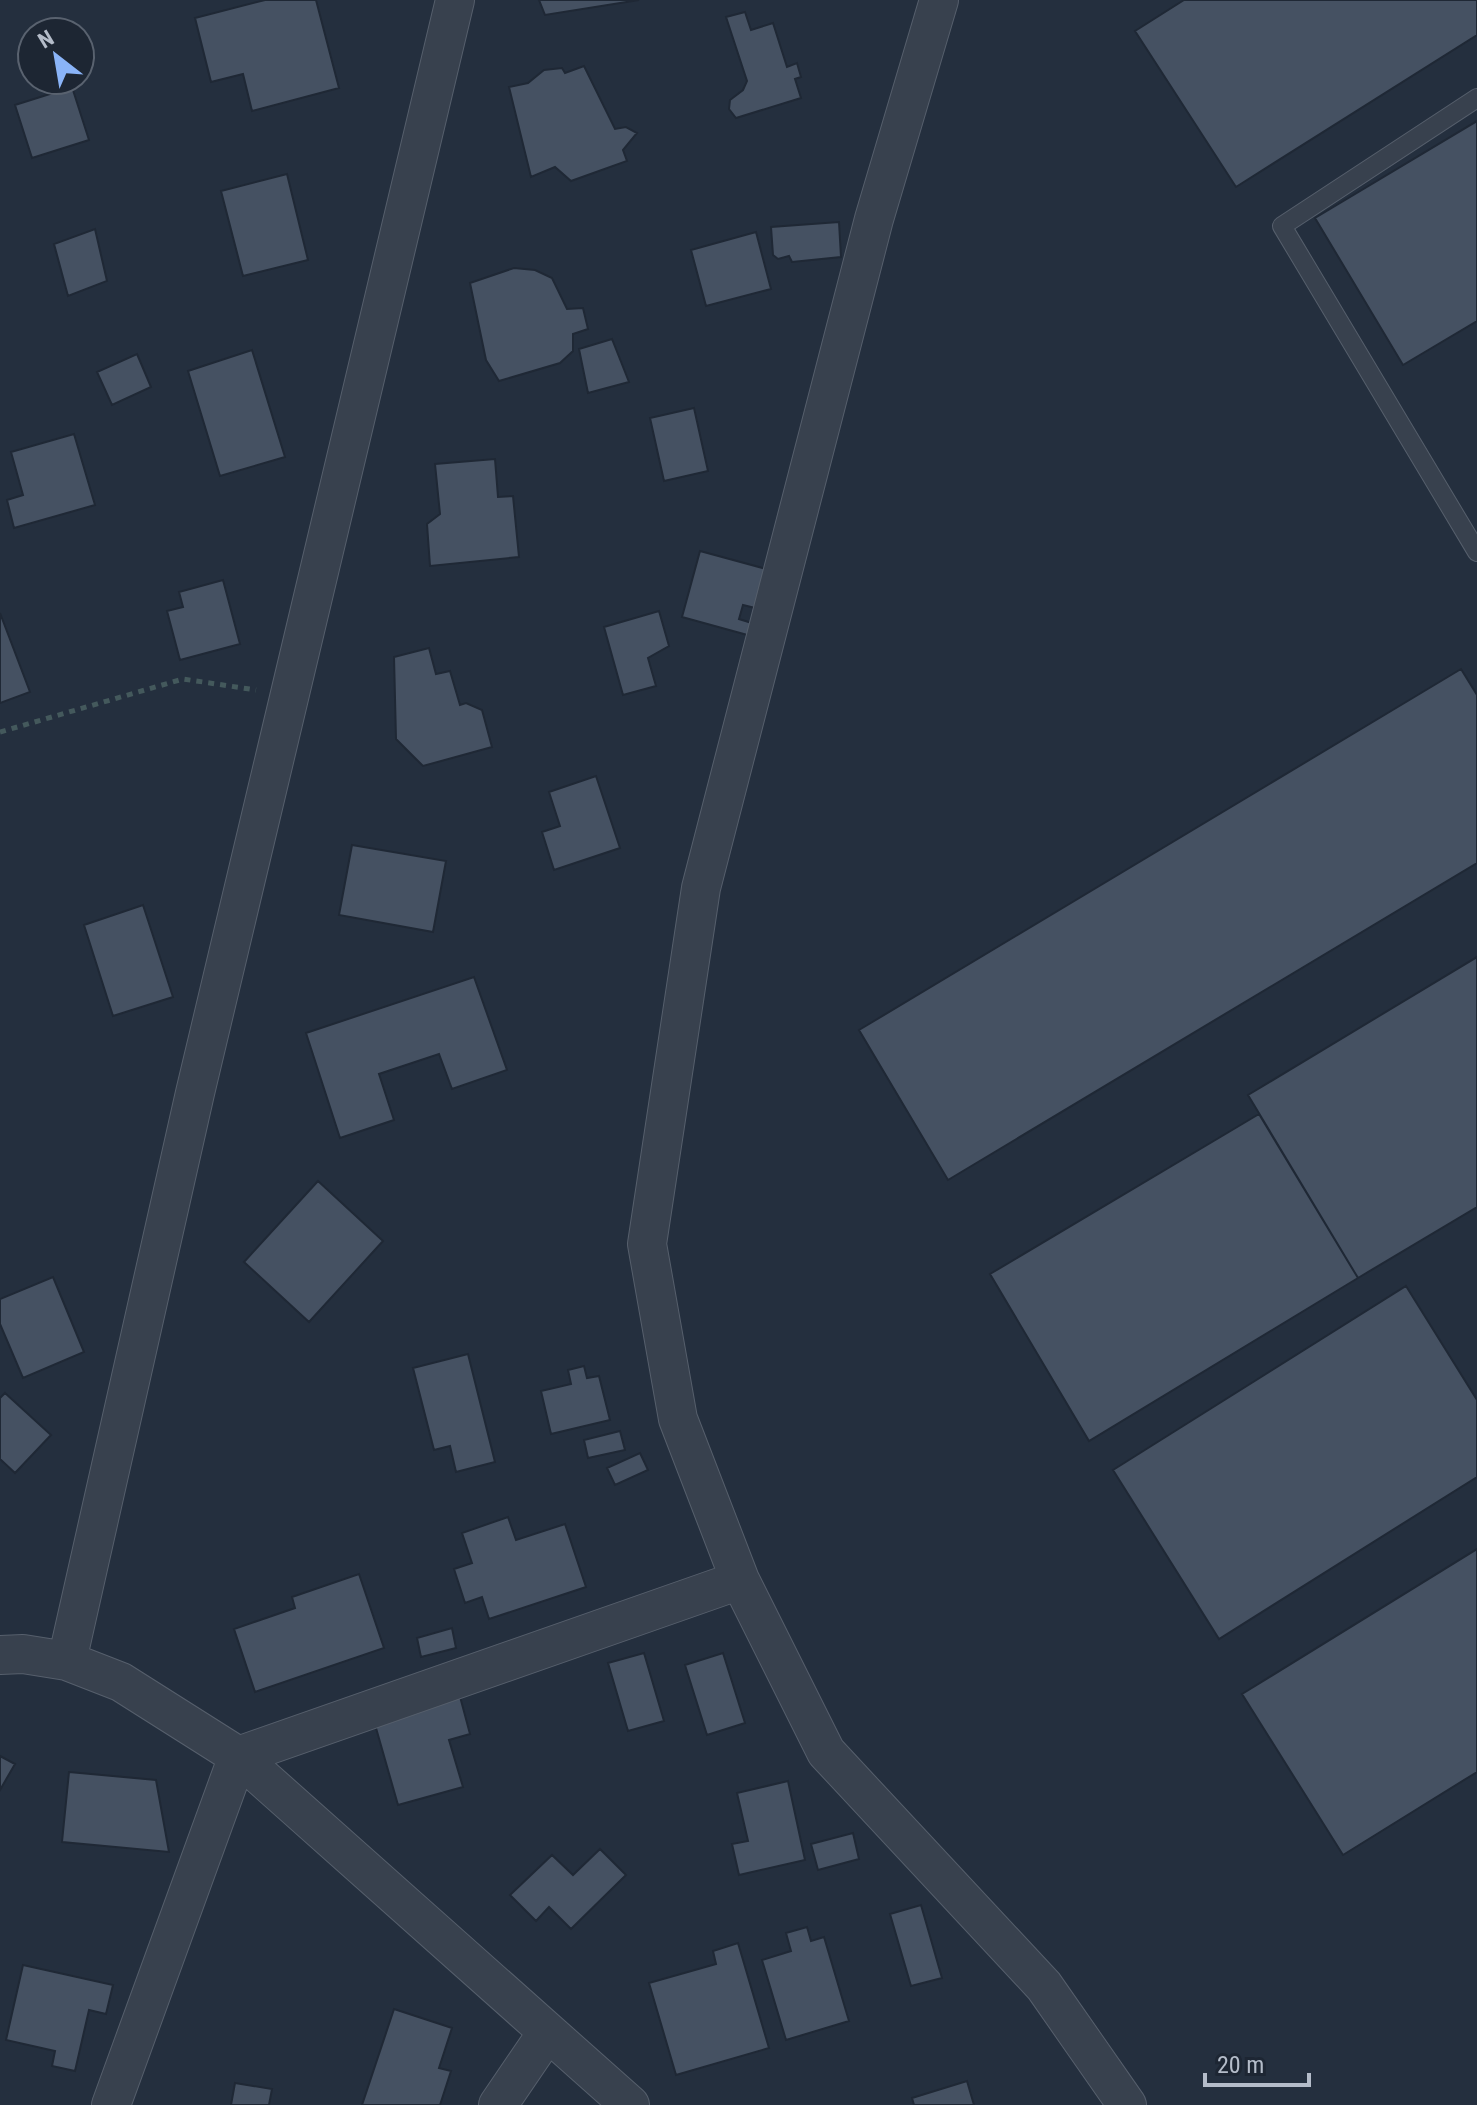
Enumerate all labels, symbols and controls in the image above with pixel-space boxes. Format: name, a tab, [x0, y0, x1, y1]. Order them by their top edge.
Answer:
north arrow	[16, 16, 96, 96]
text: N	[34, 25, 58, 53]
scale bar	[1205, 2037, 1309, 2087]
text: 20 m	[1217, 2051, 1264, 2079]

